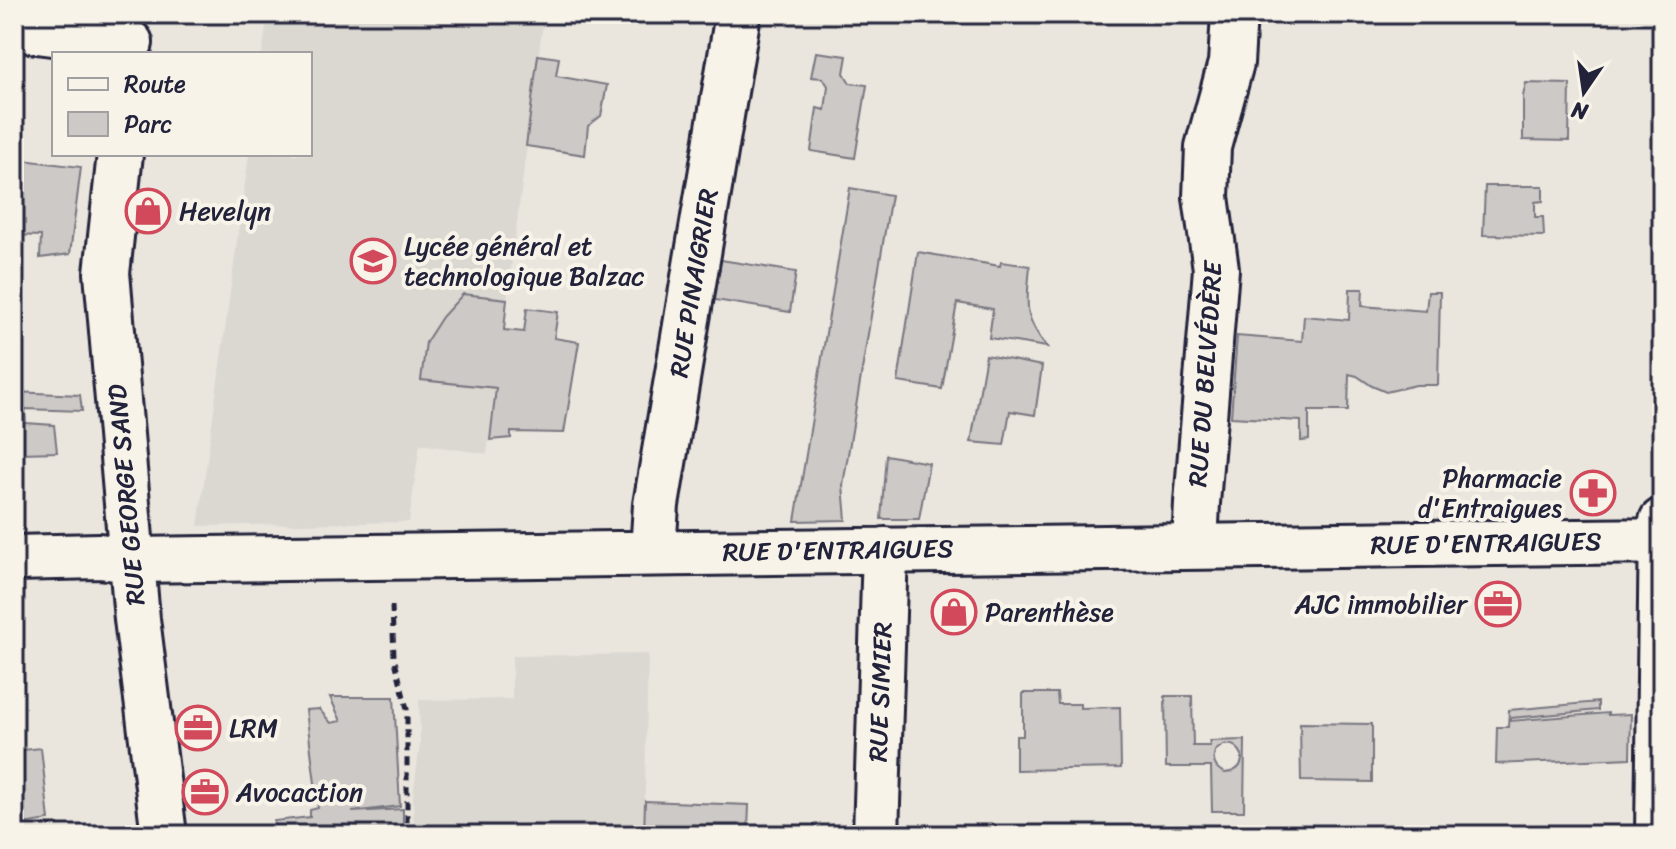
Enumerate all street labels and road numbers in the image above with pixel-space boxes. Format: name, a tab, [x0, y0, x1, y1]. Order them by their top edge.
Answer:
street label: RUE PINAIGRIER	[655, 185, 731, 381]
street label: RUE DU BELVÉDÈRE	[1174, 258, 1236, 488]
street label: RUE GEORGE SAND	[93, 382, 159, 607]
street label: RUE D'ENTRAIGUES	[1370, 518, 1602, 568]
street label: RUE D'ENTRAIGUES	[722, 525, 954, 575]
street label: RUE SIMIER	[855, 621, 905, 763]

